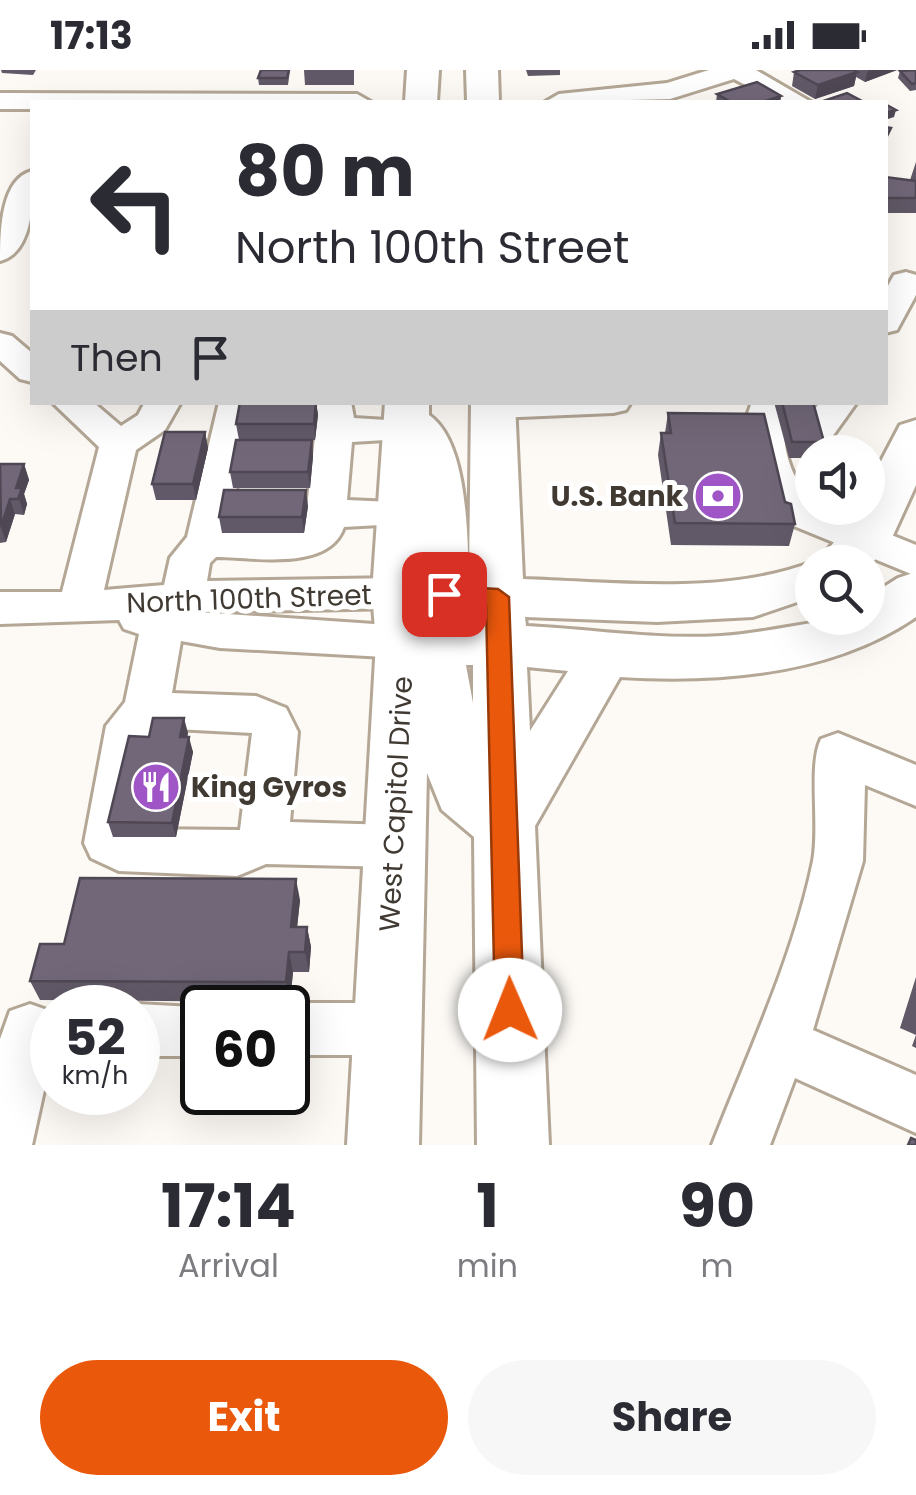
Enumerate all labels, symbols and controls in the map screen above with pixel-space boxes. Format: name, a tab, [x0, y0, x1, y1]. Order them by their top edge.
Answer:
text: 17:13	[50, 9, 133, 62]
text: 80 m	[235, 122, 415, 221]
icon: left	[70, 140, 200, 270]
text: North 100th Street	[235, 216, 629, 279]
icon: arrive	[183, 330, 238, 385]
text: Then	[70, 331, 163, 384]
map controls	[795, 435, 885, 635]
button: sound	[795, 435, 885, 525]
bank icon: U.S. Bank	[692, 470, 744, 522]
place label: U.S. Bank	[551, 477, 684, 516]
button: search	[795, 545, 885, 635]
pin	[402, 552, 487, 637]
icon: arrive	[417, 567, 472, 622]
street label: North 100th Street	[126, 575, 372, 623]
street label: West Capitol Drive	[370, 675, 422, 933]
restaurant icon: King Gyros	[130, 761, 182, 813]
place label: King Gyros	[191, 768, 347, 807]
position arrow	[458, 958, 562, 1062]
speed limit sign: 60	[180, 985, 310, 1115]
text: 52	[64, 1002, 126, 1073]
text: km/h	[62, 1058, 128, 1093]
text: 17:14	[161, 1164, 296, 1248]
text: 1	[476, 1164, 499, 1248]
text: 90	[679, 1164, 755, 1248]
text: Arrival	[178, 1243, 279, 1288]
text: min	[457, 1243, 518, 1288]
text: m	[701, 1243, 734, 1288]
button: Exit	[40, 1360, 448, 1475]
button: Share	[468, 1360, 876, 1475]

